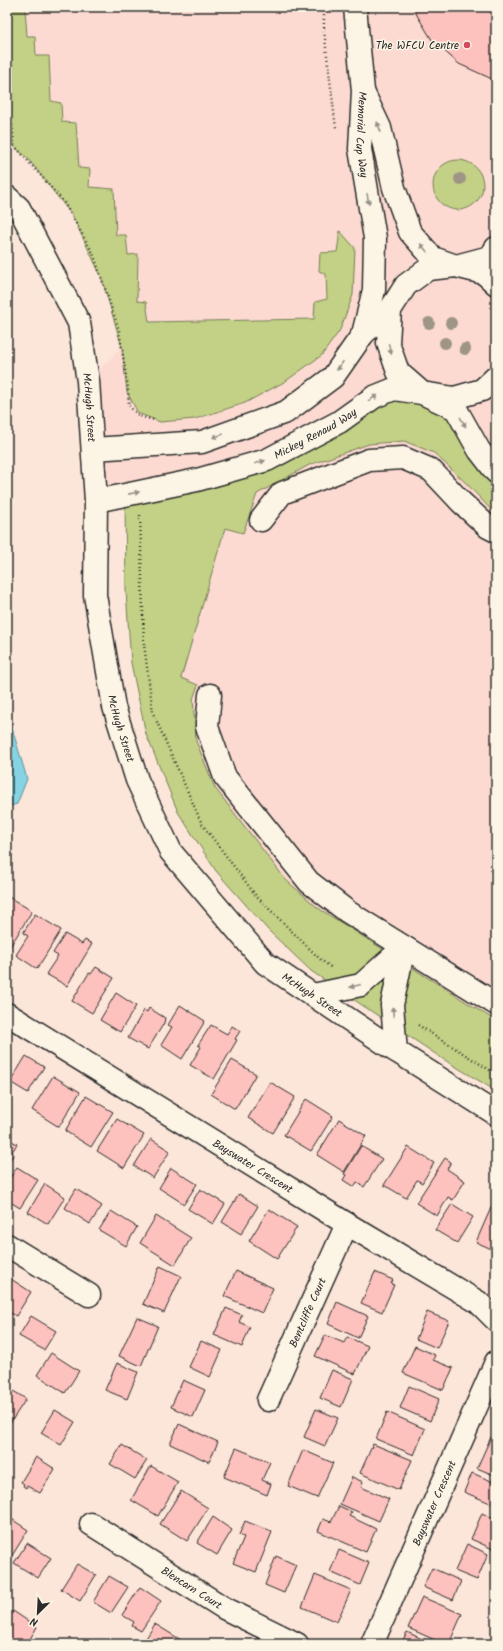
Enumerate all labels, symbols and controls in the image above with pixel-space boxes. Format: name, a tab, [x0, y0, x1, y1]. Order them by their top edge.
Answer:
place label: The WFCU Centre	[376, 37, 459, 55]
marker: The WFCU Centre	[462, 40, 472, 50]
street label: Memorial Cup Way	[350, 91, 373, 180]
one-way arrow	[376, 121, 382, 133]
one-way arrow	[366, 193, 372, 206]
one-way arrow	[419, 242, 428, 253]
one-way arrow	[387, 343, 393, 355]
one-way arrow	[336, 361, 344, 371]
street label: McHugh Street	[77, 371, 100, 443]
one-way arrow	[367, 395, 379, 402]
street label: Mickey Renaud Way	[271, 403, 362, 465]
one-way arrow	[460, 416, 467, 428]
one-way arrow	[212, 433, 224, 439]
one-way arrow	[254, 459, 266, 465]
one-way arrow	[128, 490, 140, 496]
street label: McHugh Street	[102, 693, 139, 765]
street label: McHugh Street	[278, 969, 346, 1023]
one-way arrow	[348, 983, 360, 989]
one-way arrow	[390, 1006, 396, 1018]
street label: Bayswater Crescent	[209, 1135, 297, 1199]
street label: Bentcliffe Court	[285, 1274, 332, 1351]
street label: Bayswater Crescent	[408, 1457, 462, 1549]
street label: Blencarn Court	[157, 1562, 226, 1615]
north arrow	[18, 1593, 58, 1633]
text: N	[27, 1612, 41, 1631]

